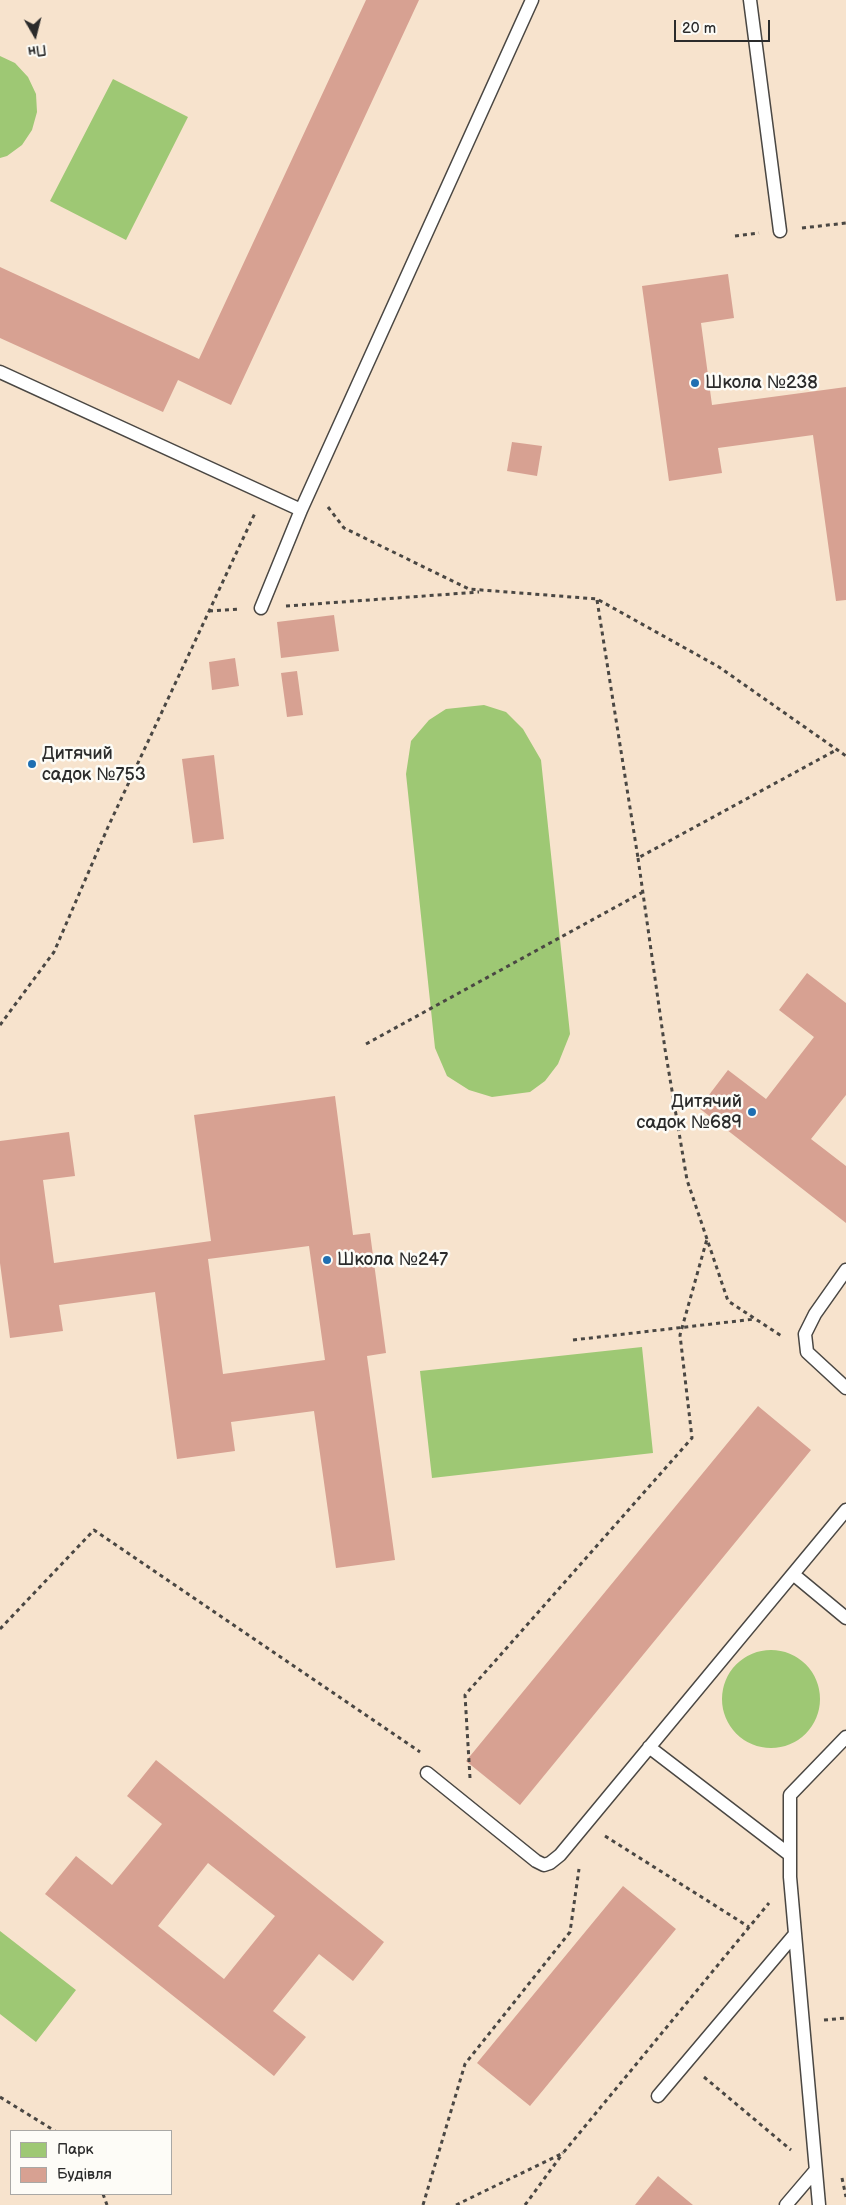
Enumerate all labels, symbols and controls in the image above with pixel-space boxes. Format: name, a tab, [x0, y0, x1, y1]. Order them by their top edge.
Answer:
north arrow	[10, 10, 60, 60]
scale bar	[676, 10, 772, 42]
text: 20 m	[682, 19, 716, 38]
text: Пн	[27, 41, 48, 60]
place label: Школа №238	[705, 372, 818, 394]
marker: Школа №238	[689, 377, 701, 389]
place label: Дитячий садок №753	[42, 743, 146, 786]
marker: Дитячий садок №753	[26, 758, 38, 770]
place label: Дитячий садок №689	[637, 1091, 742, 1134]
marker: Дитячий садок №689	[746, 1106, 758, 1118]
place label: Школа №247	[337, 1249, 448, 1271]
marker: Школа №247	[321, 1254, 333, 1266]
legend	[10, 2130, 172, 2195]
text: Парк	[57, 2140, 94, 2159]
text: Будівля	[57, 2165, 112, 2184]

